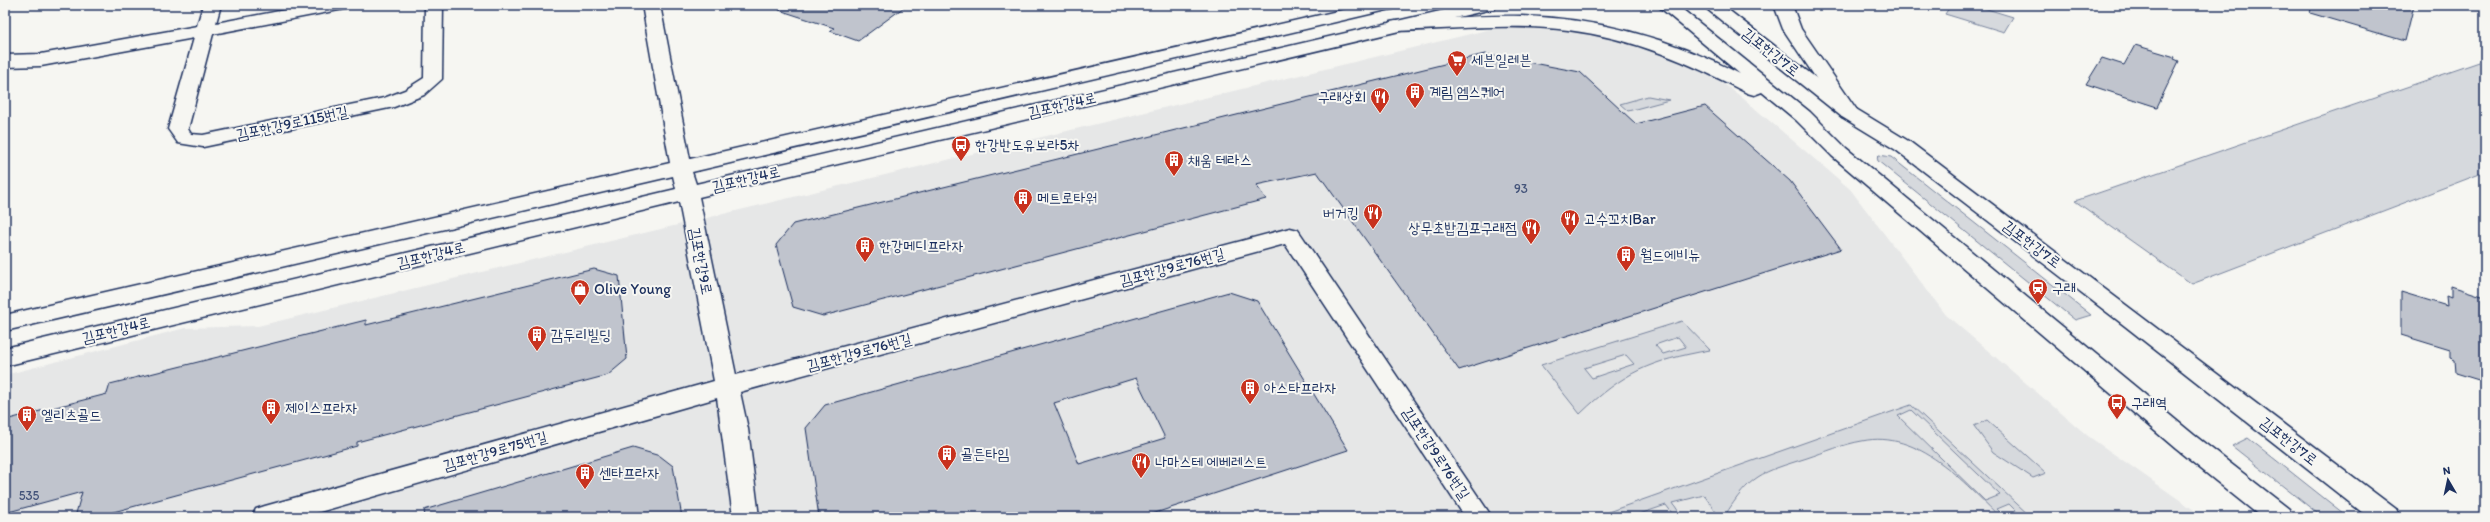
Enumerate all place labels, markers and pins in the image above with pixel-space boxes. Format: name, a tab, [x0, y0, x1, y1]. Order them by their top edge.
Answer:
supermarket icon: 세븐일레븐	[1446, 49, 1468, 77]
place label: 세븐일레븐	[1471, 51, 1531, 69]
building icon: 계림 엠스퀘어	[1404, 81, 1426, 109]
place label: 계림 엠스퀘어	[1429, 83, 1505, 101]
restaurant icon: 구래상회	[1369, 86, 1391, 114]
place label: 구래상회	[1318, 88, 1366, 106]
bus stop icon: 한강반도유보라5차	[950, 134, 972, 162]
place label: 한강반도유보라5차	[975, 136, 1079, 154]
building icon: 채움 테라스	[1163, 149, 1185, 177]
place label: 채움 테라스	[1188, 151, 1252, 169]
building icon: 메트로타워	[1012, 187, 1034, 215]
place label: 메트로타워	[1037, 189, 1097, 207]
restaurant icon: 버거킹	[1362, 202, 1384, 230]
place label: 버거킹	[1323, 204, 1359, 222]
restaurant icon: 고수꼬치Bar	[1559, 208, 1581, 236]
place label: 고수꼬치Bar	[1584, 210, 1656, 228]
restaurant icon: 상무초밥김포구래점	[1520, 217, 1542, 245]
place label: 상무초밥김포구래점	[1408, 219, 1517, 237]
building icon: 한강메디프라자	[854, 235, 876, 263]
place label: 한강메디프라자	[879, 237, 964, 255]
building icon: 월드에비뉴	[1615, 244, 1637, 272]
place label: 월드에비뉴	[1640, 246, 1700, 264]
station icon: 구래	[2027, 277, 2049, 305]
shop icon: Olive Young	[569, 278, 591, 306]
place label: 구래	[2052, 279, 2076, 297]
place label: Olive Young	[594, 280, 671, 298]
building icon: 감두리빌딩	[526, 324, 548, 352]
place label: 감두리빌딩	[551, 326, 611, 344]
building icon: 아스타프라자	[1239, 377, 1261, 405]
place label: 아스타프라자	[1264, 379, 1336, 397]
bus stop icon: 구래역	[2106, 392, 2128, 420]
place label: 구래역	[2131, 394, 2167, 412]
building icon: 제이스프라자	[260, 397, 282, 425]
place label: 제이스프라자	[285, 399, 357, 417]
building icon: 엘리츠골드	[16, 404, 38, 432]
place label: 엘리츠골드	[41, 406, 101, 424]
building icon: 골든타임	[936, 443, 958, 471]
place label: 골든타임	[961, 445, 1009, 463]
restaurant icon: 나마스테 에베레스트	[1130, 451, 1152, 479]
place label: 나마스테 에베레스트	[1155, 453, 1267, 471]
building icon: 센타프라자	[574, 462, 596, 490]
place label: 센타프라자	[599, 464, 659, 482]

